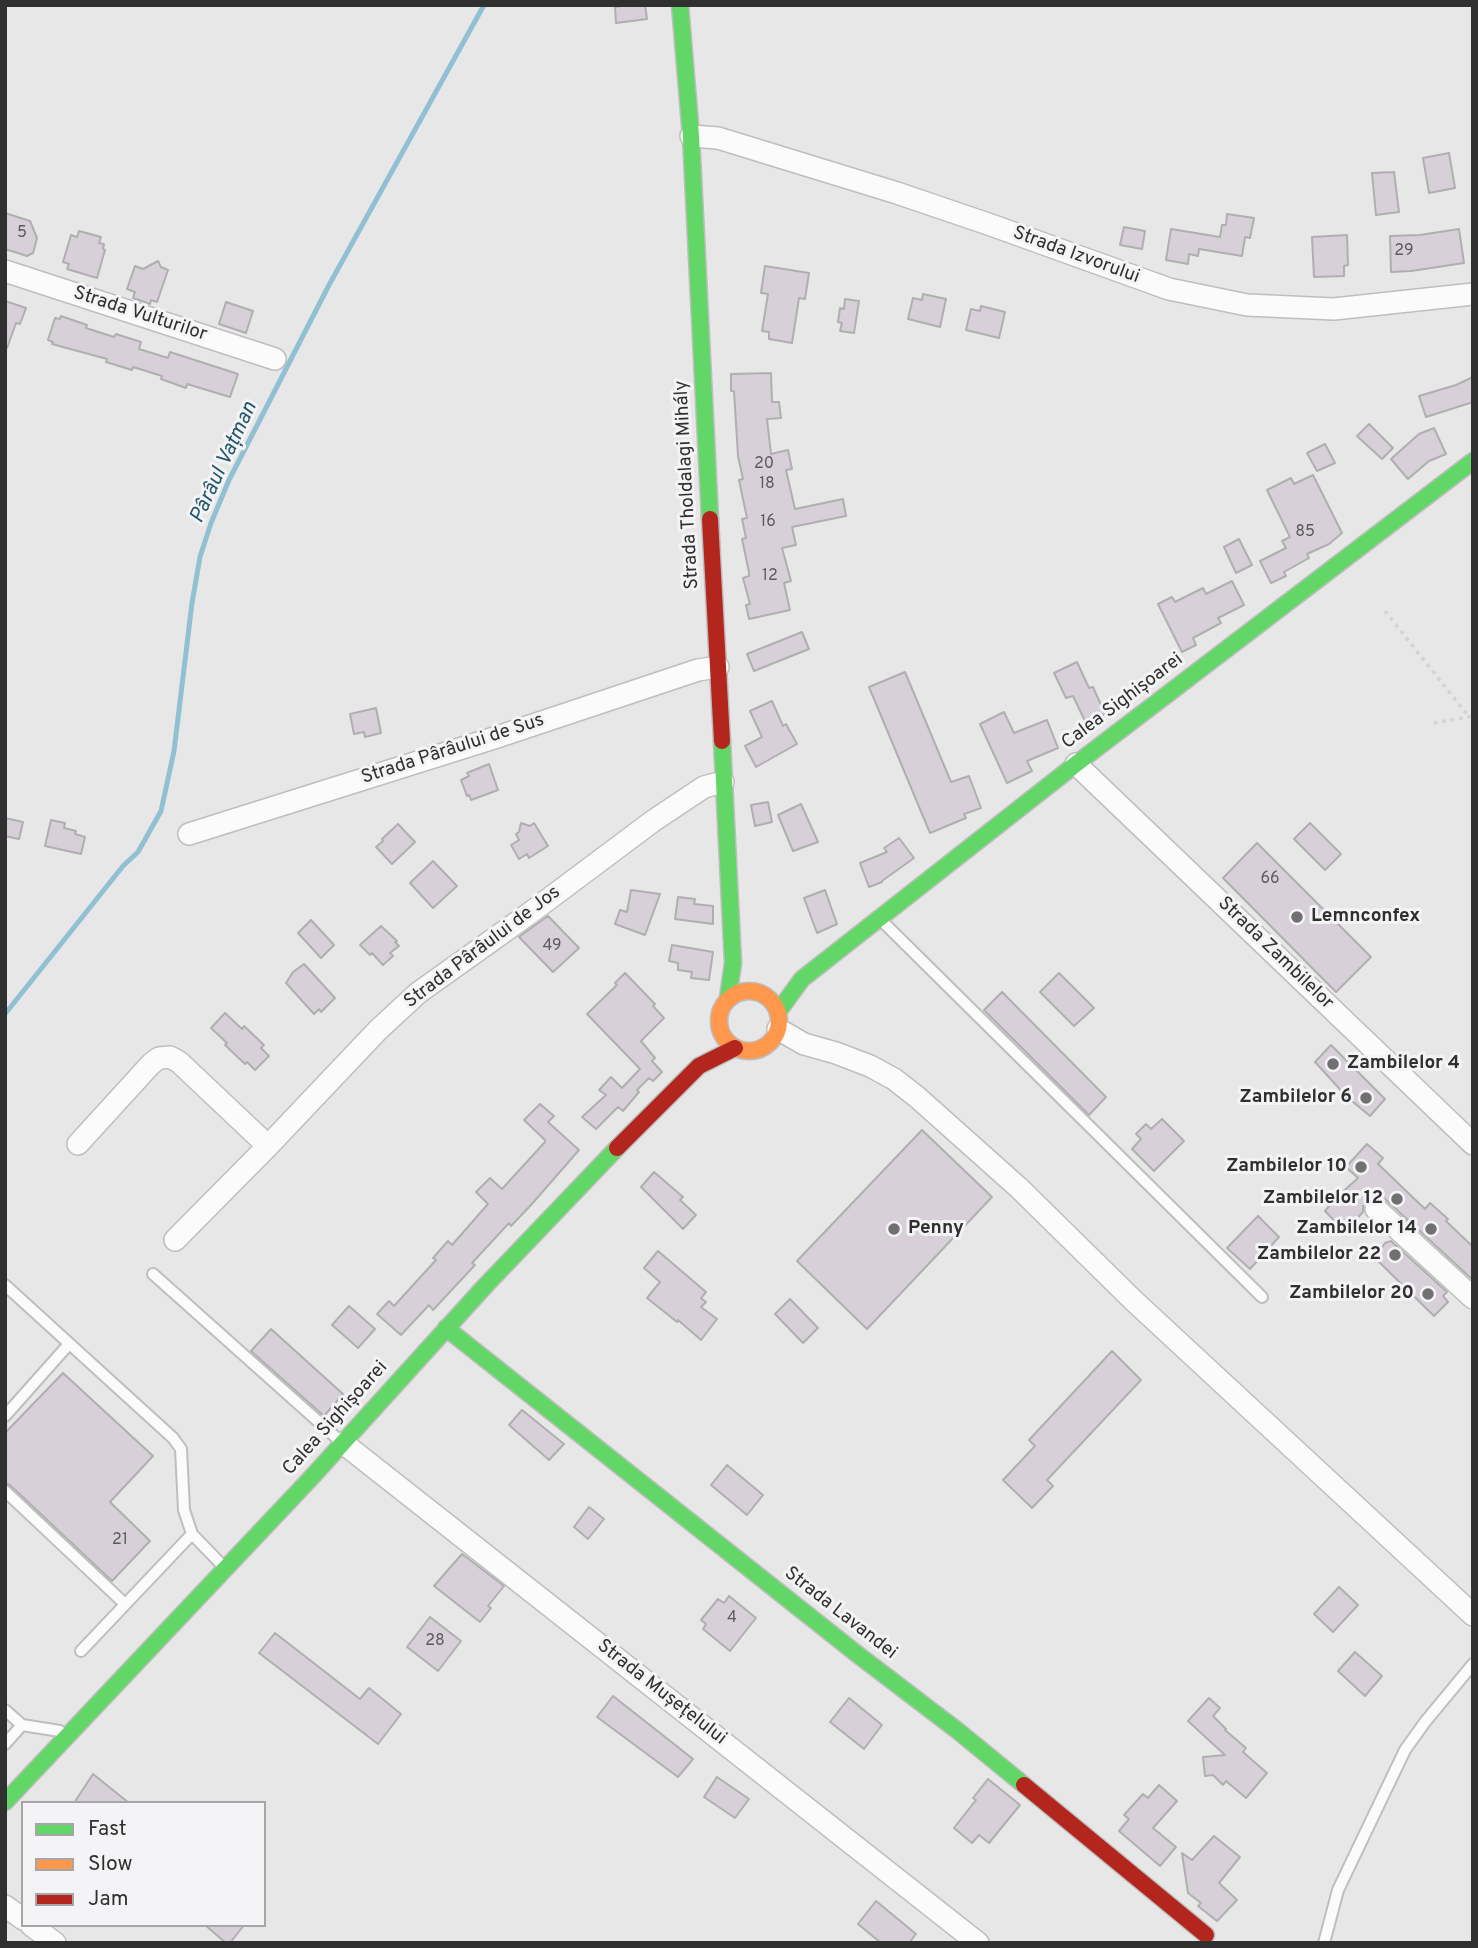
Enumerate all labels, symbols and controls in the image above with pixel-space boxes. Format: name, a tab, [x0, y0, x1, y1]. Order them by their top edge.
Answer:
street label: Strada Izvorului	[1009, 222, 1143, 290]
house number: 5	[17, 224, 27, 244]
house number: 29	[1394, 242, 1414, 262]
street label: Strada Vulturilor	[70, 283, 210, 347]
street label: Strada Tholdalagi Mihály	[671, 380, 705, 590]
water label: Pârâul Vațman	[186, 398, 264, 528]
house number: 20	[754, 455, 774, 475]
house number: 18	[759, 475, 775, 495]
house number: 16	[760, 513, 776, 533]
house number: 85	[1295, 523, 1315, 543]
house number: 12	[762, 567, 778, 587]
street label: Calea Sighișoarei	[1058, 649, 1188, 755]
street label: Strada Pârâului de Sus	[359, 710, 547, 790]
house number: 66	[1260, 870, 1280, 890]
street label: Strada Pârâului de Jos	[400, 882, 566, 1014]
street label: Strada Zambilelor	[1212, 893, 1338, 1015]
place label: Lemnconfex	[1311, 906, 1420, 928]
marker: Lemnconfex	[1289, 909, 1305, 925]
house number: 49	[542, 937, 562, 957]
place label: Zambilelor 4	[1347, 1053, 1460, 1075]
marker: Zambilelor 4	[1325, 1056, 1341, 1072]
place label: Zambilelor 6	[1240, 1087, 1352, 1109]
marker: Zambilelor 6	[1358, 1090, 1374, 1106]
place label: Zambilelor 10	[1226, 1156, 1347, 1178]
marker: Zambilelor 10	[1353, 1159, 1369, 1175]
place label: Zambilelor 12	[1263, 1188, 1383, 1210]
marker: Zambilelor 12	[1389, 1191, 1405, 1207]
place label: Penny	[908, 1218, 964, 1240]
place label: Zambilelor 14	[1296, 1218, 1417, 1240]
marker: Penny	[886, 1221, 902, 1237]
marker: Zambilelor 14	[1423, 1221, 1439, 1237]
place label: Zambilelor 22	[1257, 1244, 1381, 1266]
marker: Zambilelor 22	[1387, 1247, 1403, 1263]
place label: Zambilelor 20	[1289, 1283, 1414, 1305]
marker: Zambilelor 20	[1420, 1286, 1436, 1302]
street label: Calea Sighișoarei	[279, 1357, 393, 1481]
house number: 21	[112, 1531, 128, 1551]
street label: Strada Lavandei	[779, 1563, 901, 1665]
house number: 4	[727, 1609, 737, 1629]
house number: 28	[425, 1632, 445, 1652]
street label: Strada Mușețelului	[592, 1635, 730, 1751]
legend	[21, 1801, 266, 1927]
text: Fast	[88, 1816, 127, 1843]
text: Slow	[88, 1851, 133, 1878]
text: Jam	[88, 1886, 129, 1913]

